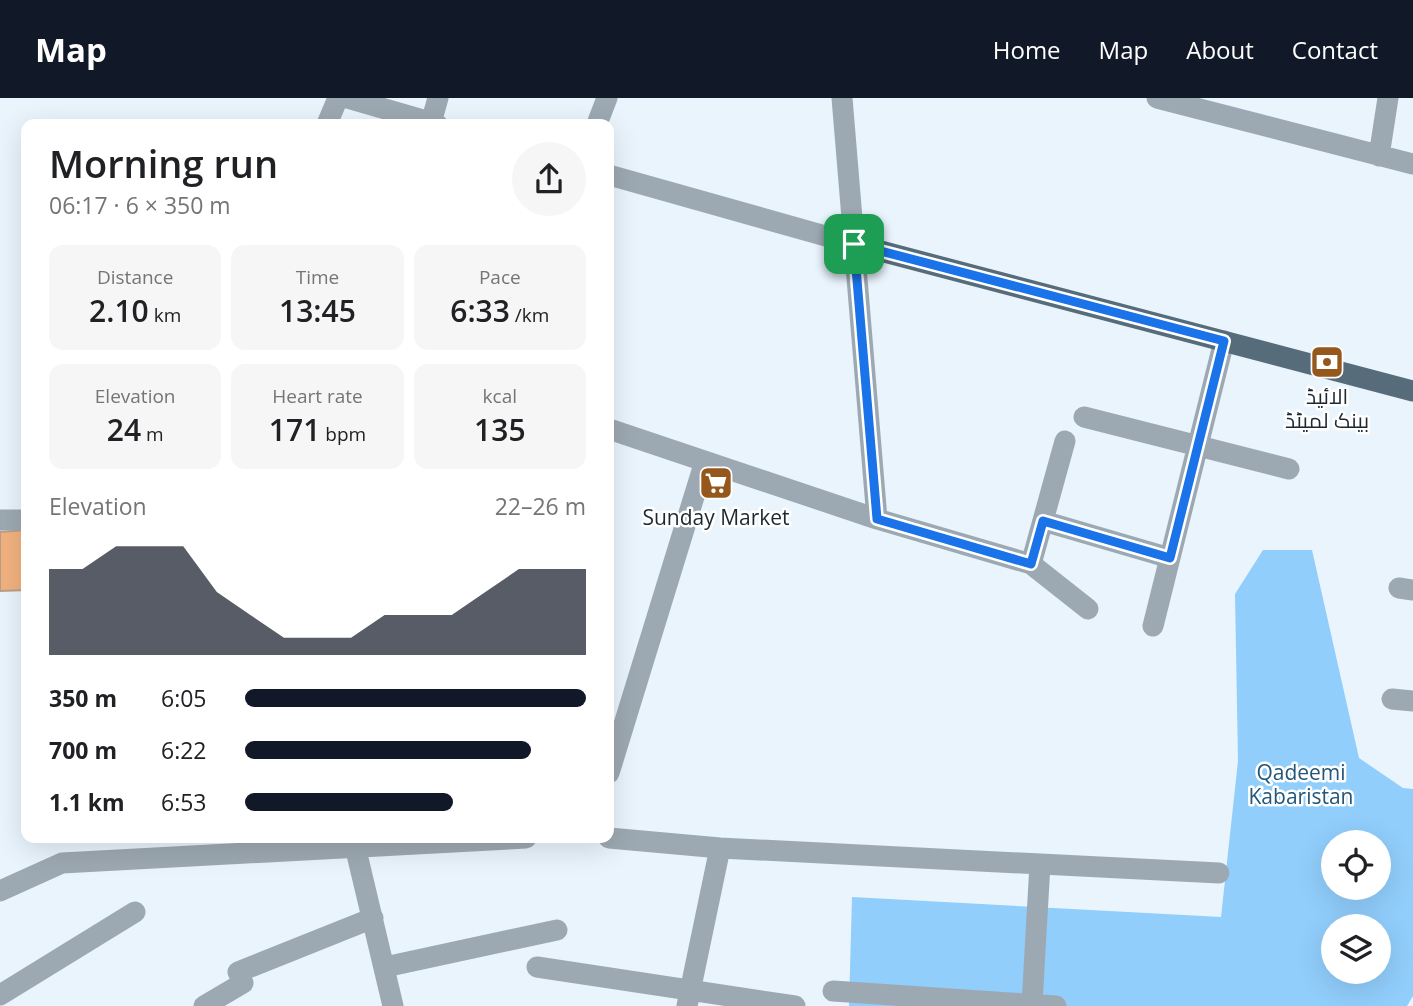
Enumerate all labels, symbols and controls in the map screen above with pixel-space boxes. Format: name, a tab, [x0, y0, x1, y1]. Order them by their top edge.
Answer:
text: Map	[35, 27, 107, 72]
text: Home	[993, 33, 1061, 66]
text: Map	[1099, 33, 1148, 66]
text: About	[1186, 33, 1254, 66]
text: Contact	[1292, 33, 1378, 66]
text: Morning run	[49, 137, 278, 189]
button: share	[512, 142, 586, 216]
text: 06:17 · 6 × 350 m	[49, 189, 231, 221]
pin	[824, 214, 884, 274]
icon: arrive	[835, 225, 873, 263]
text: Distance	[97, 264, 173, 290]
text: Time	[296, 264, 339, 290]
text: Pace	[479, 264, 521, 290]
text: 2.10	[89, 290, 149, 331]
text: 13:45	[279, 290, 356, 331]
text: 6:33	[450, 290, 510, 331]
text: km	[149, 302, 181, 328]
text: /km	[510, 302, 549, 328]
bank icon: الائیڈ بینک لمیٹڈ	[1308, 343, 1346, 381]
place label: الائیڈ بینک لمیٹڈ	[1285, 382, 1369, 434]
text: Elevation	[95, 383, 176, 409]
text: Heart rate	[272, 383, 363, 409]
text: kcal	[483, 383, 517, 409]
text: 24	[107, 409, 141, 450]
text: 171	[269, 409, 320, 450]
text: 135	[474, 409, 526, 450]
text: m	[141, 421, 164, 447]
text: bpm	[320, 421, 366, 447]
supermarket icon: Sunday Market	[697, 464, 735, 502]
text: Elevation	[49, 490, 147, 522]
text: 22–26 m	[495, 490, 586, 522]
place label: Sunday Market	[642, 503, 790, 531]
text: 350 m	[49, 682, 117, 714]
text: 6:05	[161, 682, 207, 714]
text: 700 m	[49, 734, 117, 766]
text: 6:22	[161, 734, 207, 766]
park label: Qadeemi Kabaristan	[1249, 758, 1353, 810]
text: 1.1 km	[49, 786, 125, 818]
text: 6:53	[161, 786, 207, 818]
map controls	[1321, 830, 1391, 984]
button: locate	[1321, 830, 1391, 900]
button: layers	[1321, 914, 1391, 984]

